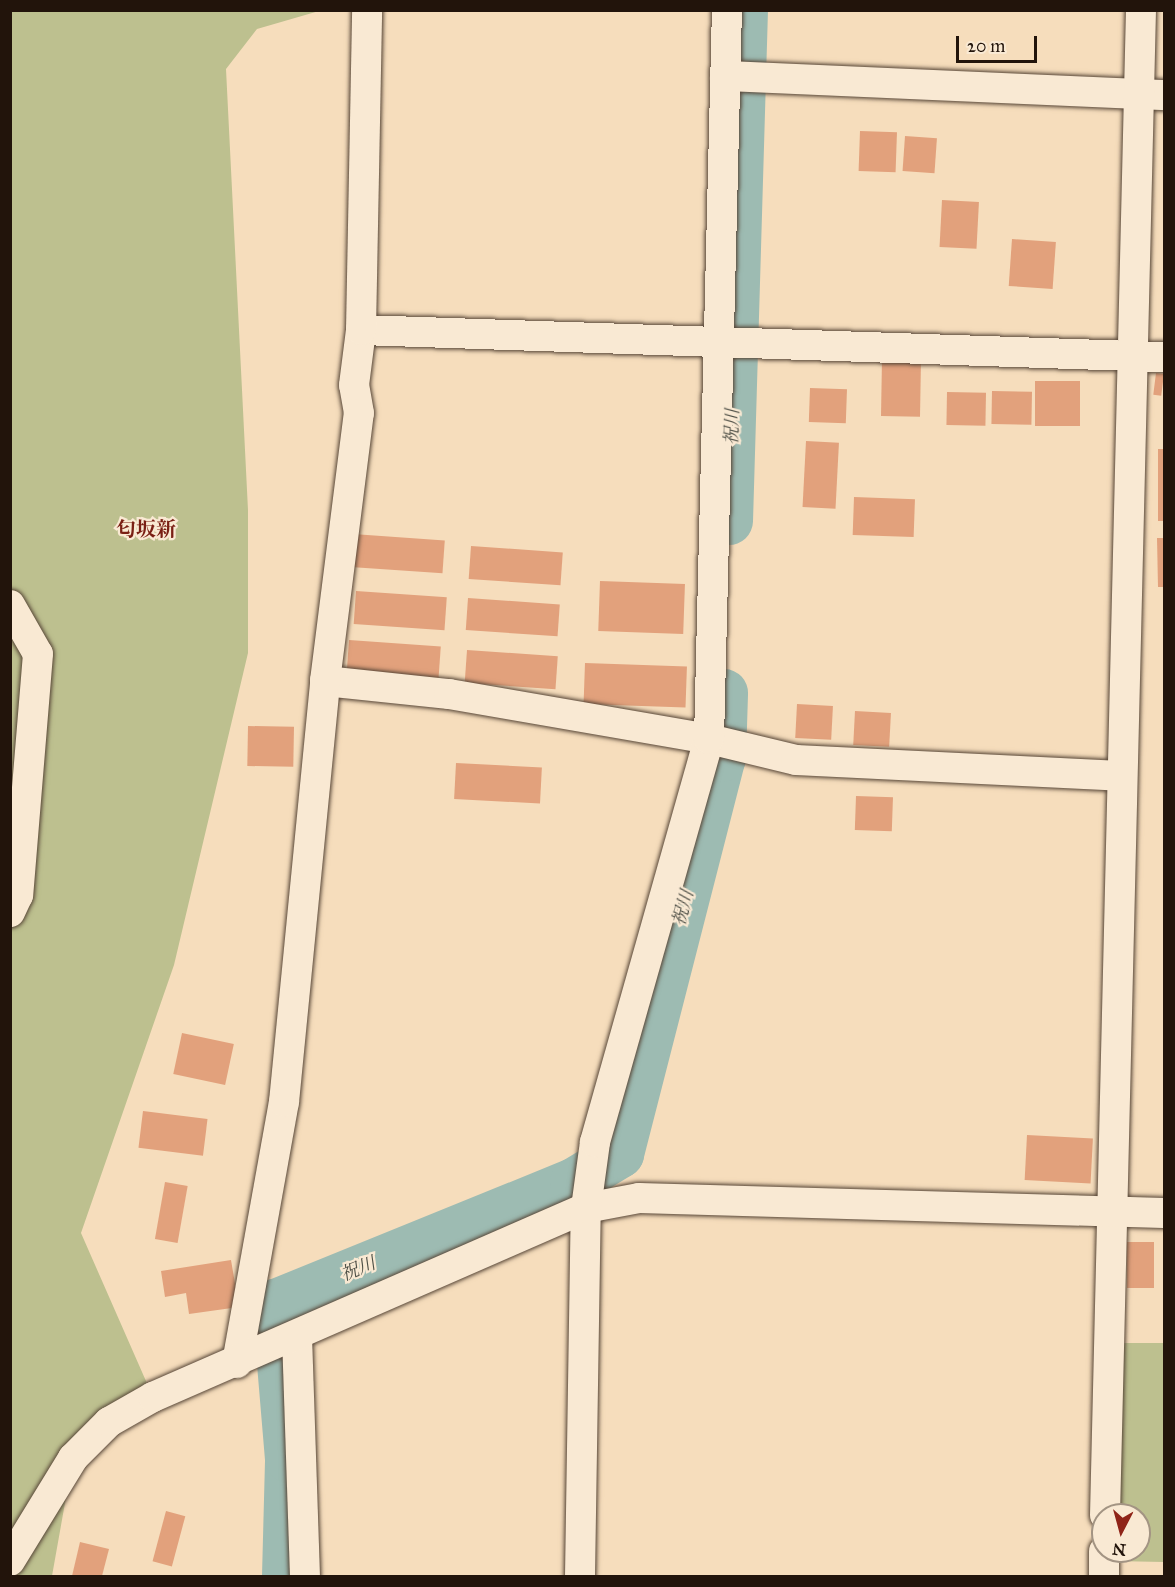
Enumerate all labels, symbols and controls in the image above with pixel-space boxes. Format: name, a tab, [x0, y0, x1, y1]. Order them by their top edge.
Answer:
scale bar	[959, 24, 1040, 62]
text: 20 m	[967, 35, 1005, 57]
water label: 祝川	[721, 409, 743, 445]
district label: 匂坂新	[116, 517, 176, 541]
water label: 祝川	[668, 888, 698, 928]
water label: 祝川	[337, 1252, 379, 1286]
north arrow	[1091, 1503, 1151, 1563]
text: N	[1112, 1539, 1127, 1560]

